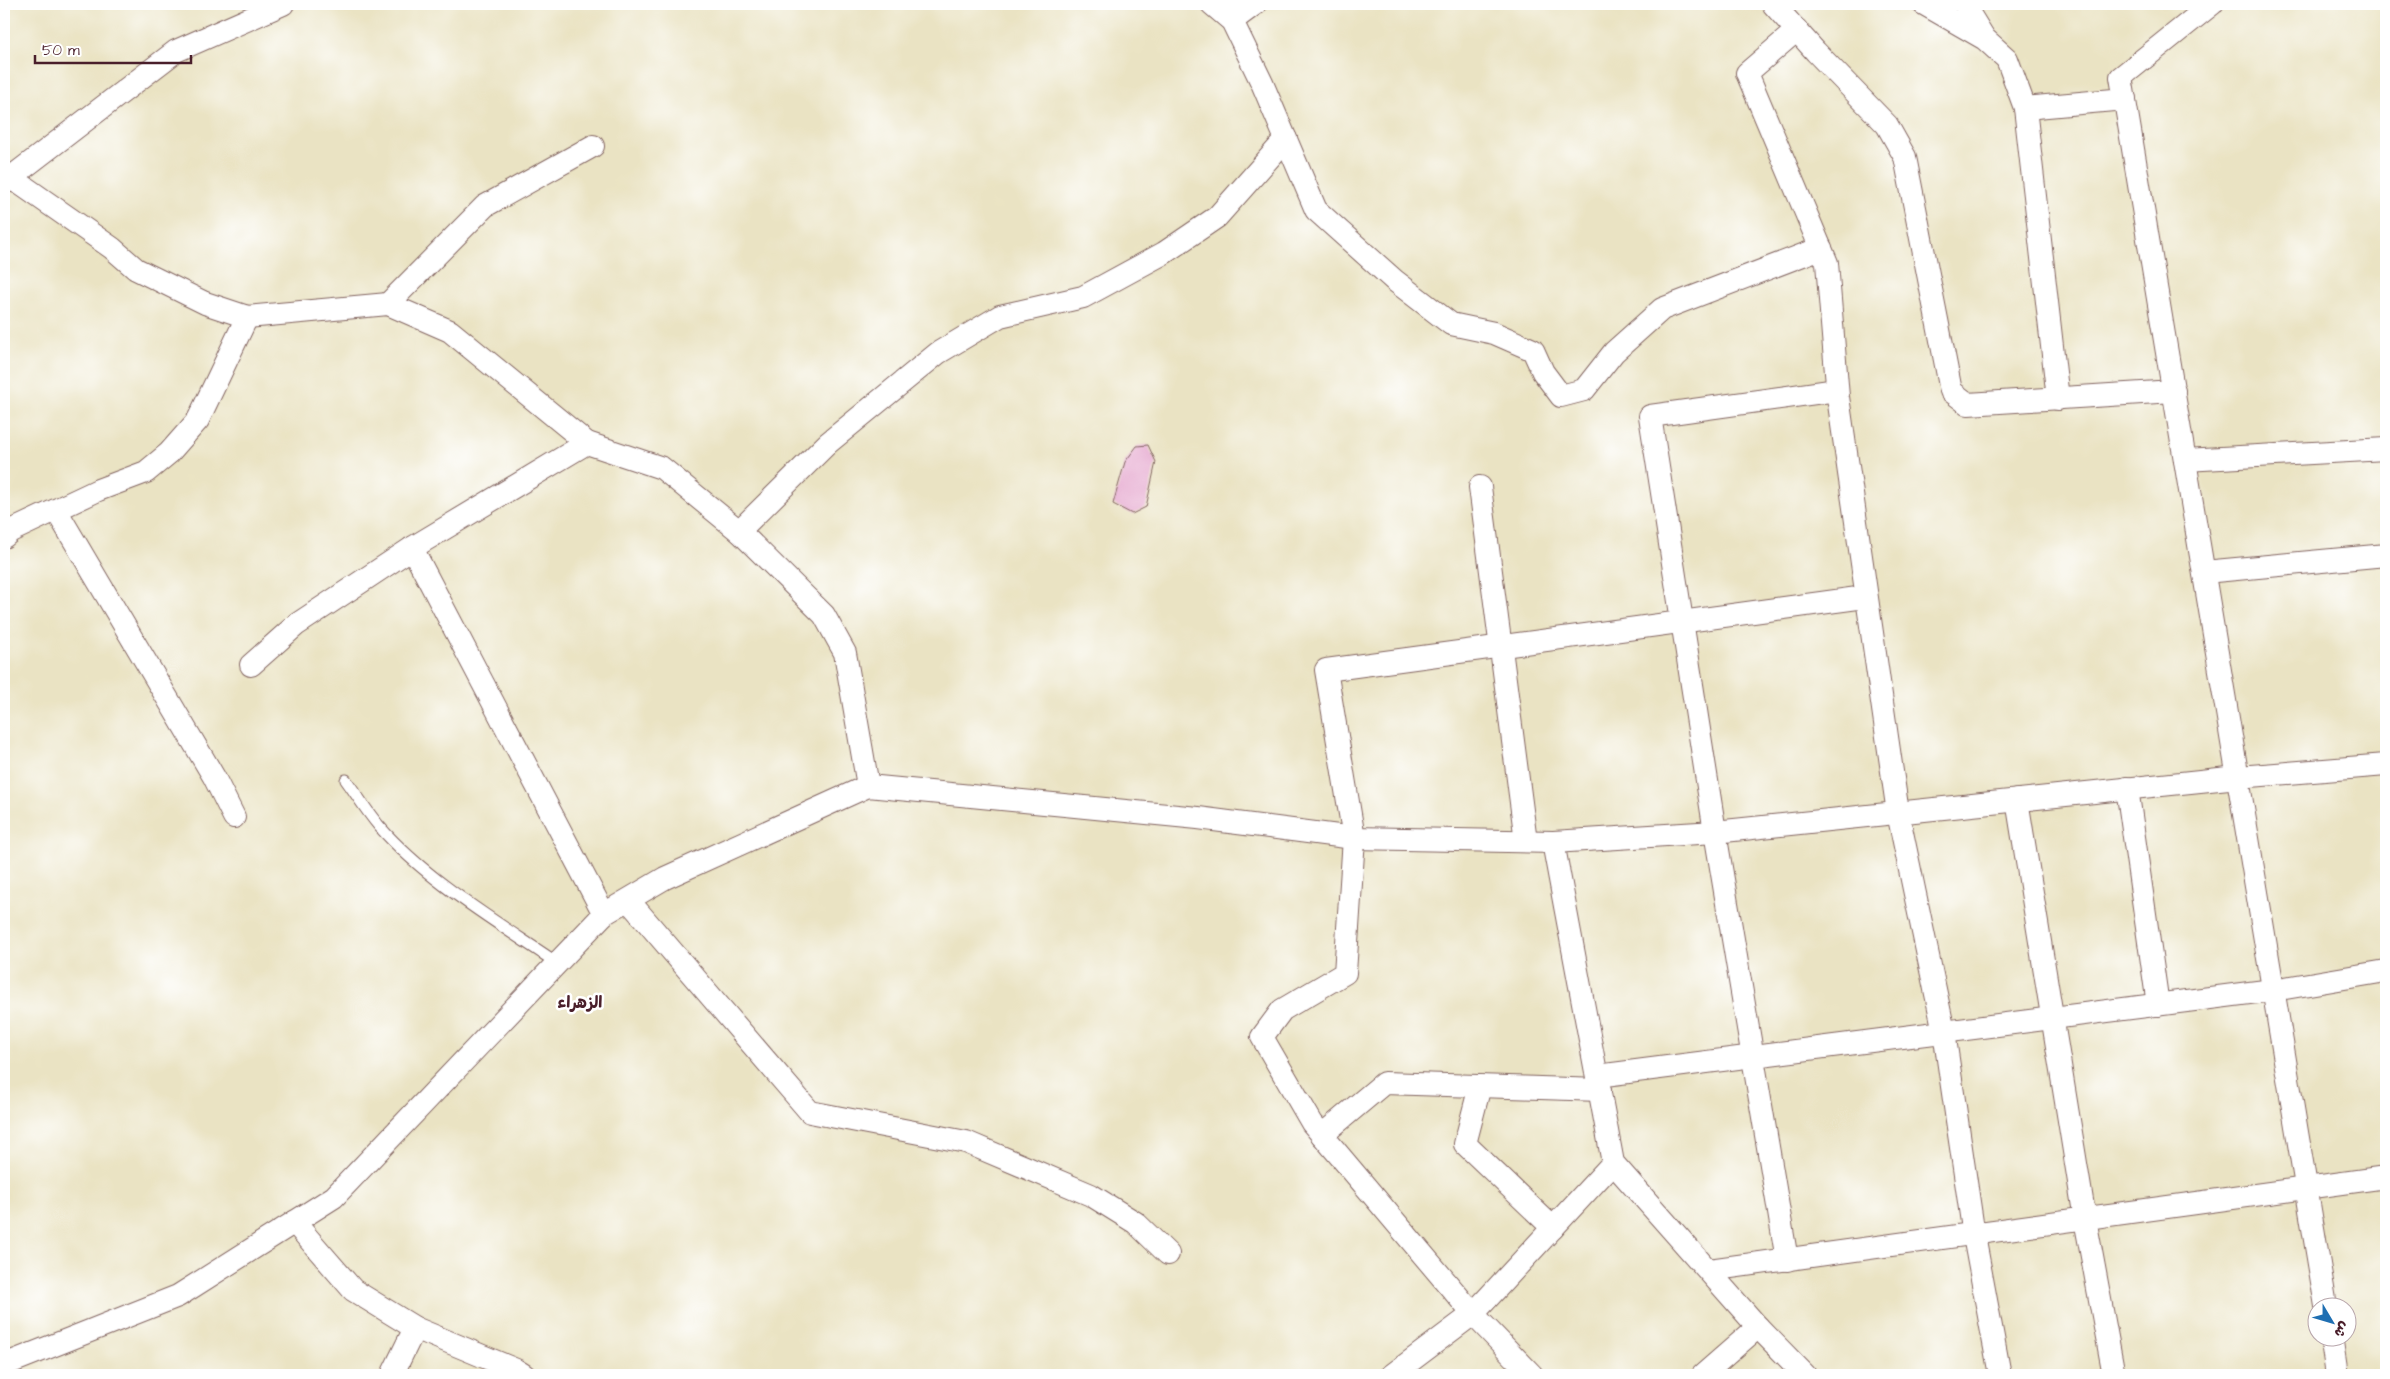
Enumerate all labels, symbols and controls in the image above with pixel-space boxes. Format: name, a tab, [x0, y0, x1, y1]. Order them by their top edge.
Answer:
scale bar	[35, 32, 191, 64]
text: 50 m	[42, 40, 80, 61]
district label: الزهراء	[558, 992, 602, 1014]
north arrow	[2308, 1296, 2358, 1346]
text: ش	[2329, 1317, 2354, 1342]

